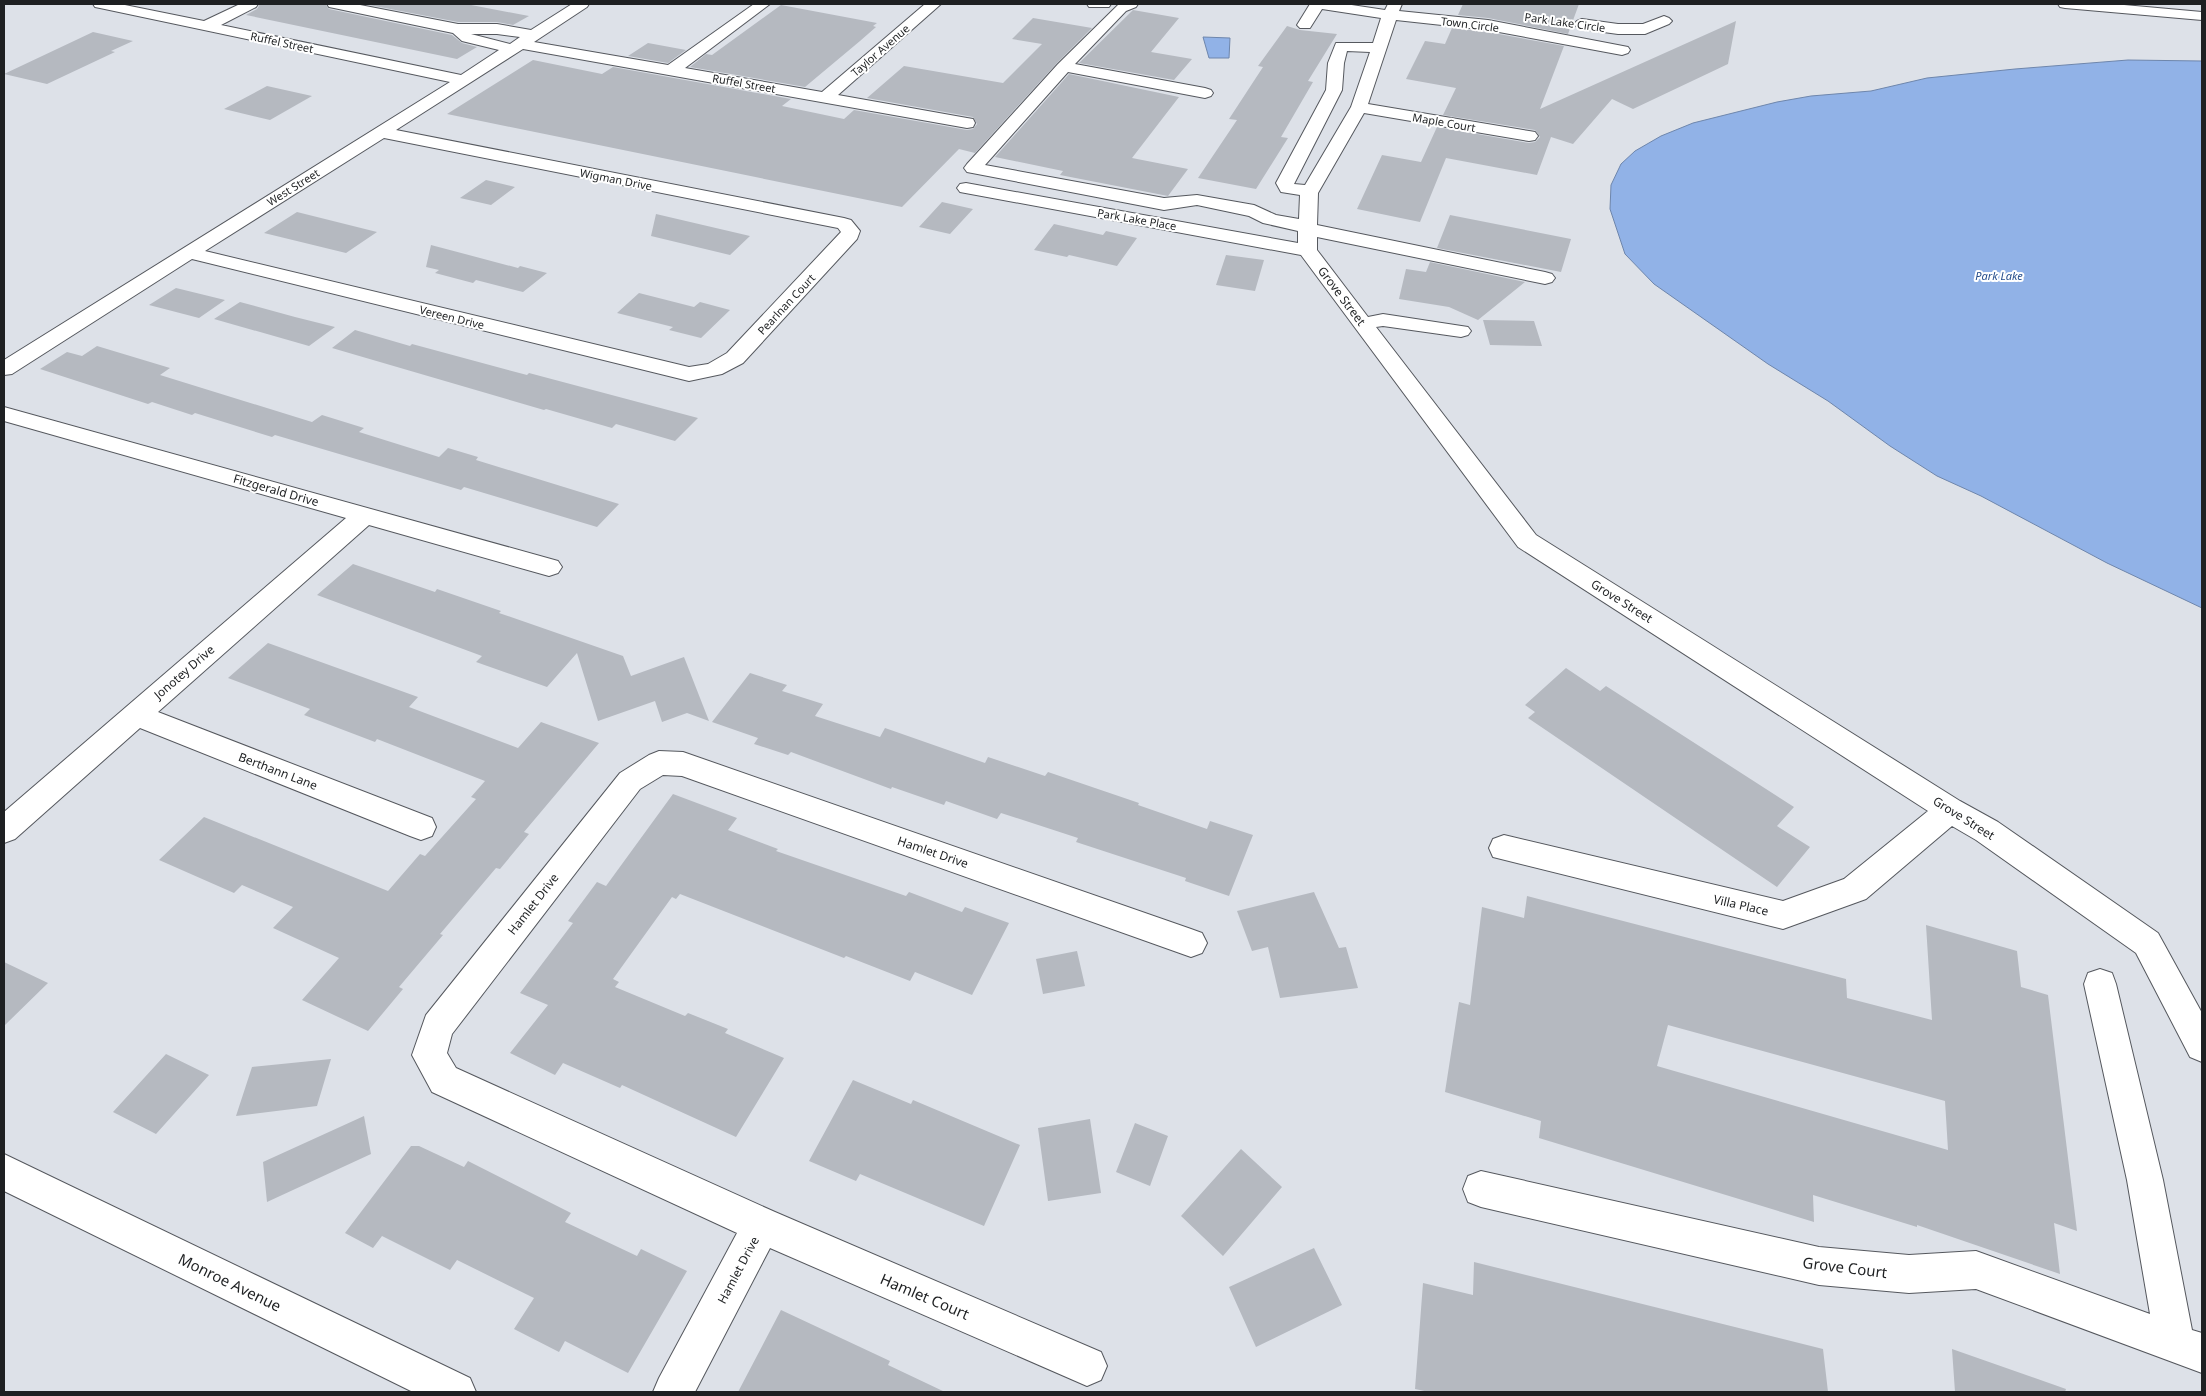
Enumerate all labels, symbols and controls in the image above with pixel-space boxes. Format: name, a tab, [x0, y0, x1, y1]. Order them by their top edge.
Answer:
street label: Park Lake Circle	[1524, 9, 1606, 35]
street label: Town Circle	[1440, 13, 1500, 35]
street label: Taylor Avenue	[848, 21, 912, 79]
street label: Ruffel Street	[249, 28, 315, 56]
street label: Ruffel Street	[711, 70, 777, 96]
street label: Maple Court	[1411, 109, 1477, 135]
street label: West Street	[264, 165, 322, 209]
street label: Wigman Drive	[579, 165, 653, 193]
street label: Park Lake Place	[1096, 205, 1178, 233]
street label: Grove Street	[1314, 263, 1370, 330]
water label: Park Lake	[1975, 268, 2023, 283]
street label: Pearlnan Court	[754, 270, 818, 338]
street label: Vereen Drive	[418, 302, 486, 332]
street label: Fitzgerald Drive	[231, 470, 321, 510]
street label: Grove Street	[1588, 575, 1657, 627]
street label: Jonotey Drive	[149, 641, 218, 704]
street label: Berthann Lane	[236, 748, 320, 794]
street label: Grove Street	[1930, 792, 1999, 844]
street label: Hamlet Drive	[895, 832, 971, 872]
street label: Hamlet Drive	[504, 869, 563, 938]
street label: Villa Place	[1712, 890, 1770, 920]
street label: Hamlet Drive	[713, 1233, 763, 1307]
street label: Monroe Avenue	[175, 1248, 285, 1316]
street label: Grove Court	[1802, 1252, 1889, 1282]
street label: Hamlet Court	[878, 1268, 973, 1324]

